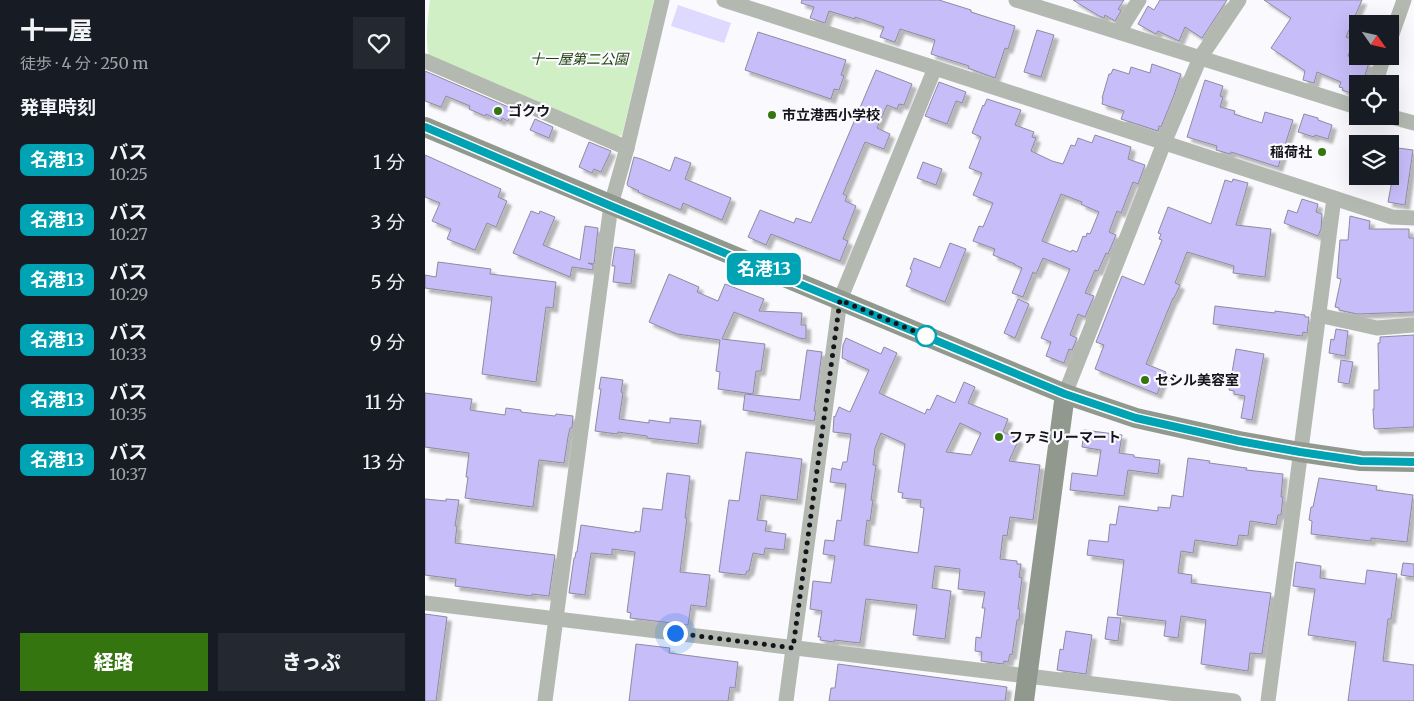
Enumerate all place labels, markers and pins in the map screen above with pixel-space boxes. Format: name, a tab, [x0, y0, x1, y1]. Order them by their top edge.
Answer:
place label: ゴクウ	[508, 102, 550, 120]
marker: ゴクウ	[492, 105, 504, 117]
place label: 市立港西小学校	[782, 106, 880, 124]
marker: 市立港西小学校	[766, 109, 778, 121]
place label: 稲荷社	[1270, 143, 1312, 161]
marker: 稲荷社	[1316, 146, 1328, 158]
unlabelled marker	[915, 325, 937, 347]
place label: セシル美容室	[1155, 371, 1239, 389]
marker: セシル美容室	[1139, 374, 1151, 386]
place label: ファミリーマート	[1009, 428, 1121, 446]
marker: ファミリーマート	[993, 431, 1005, 443]

